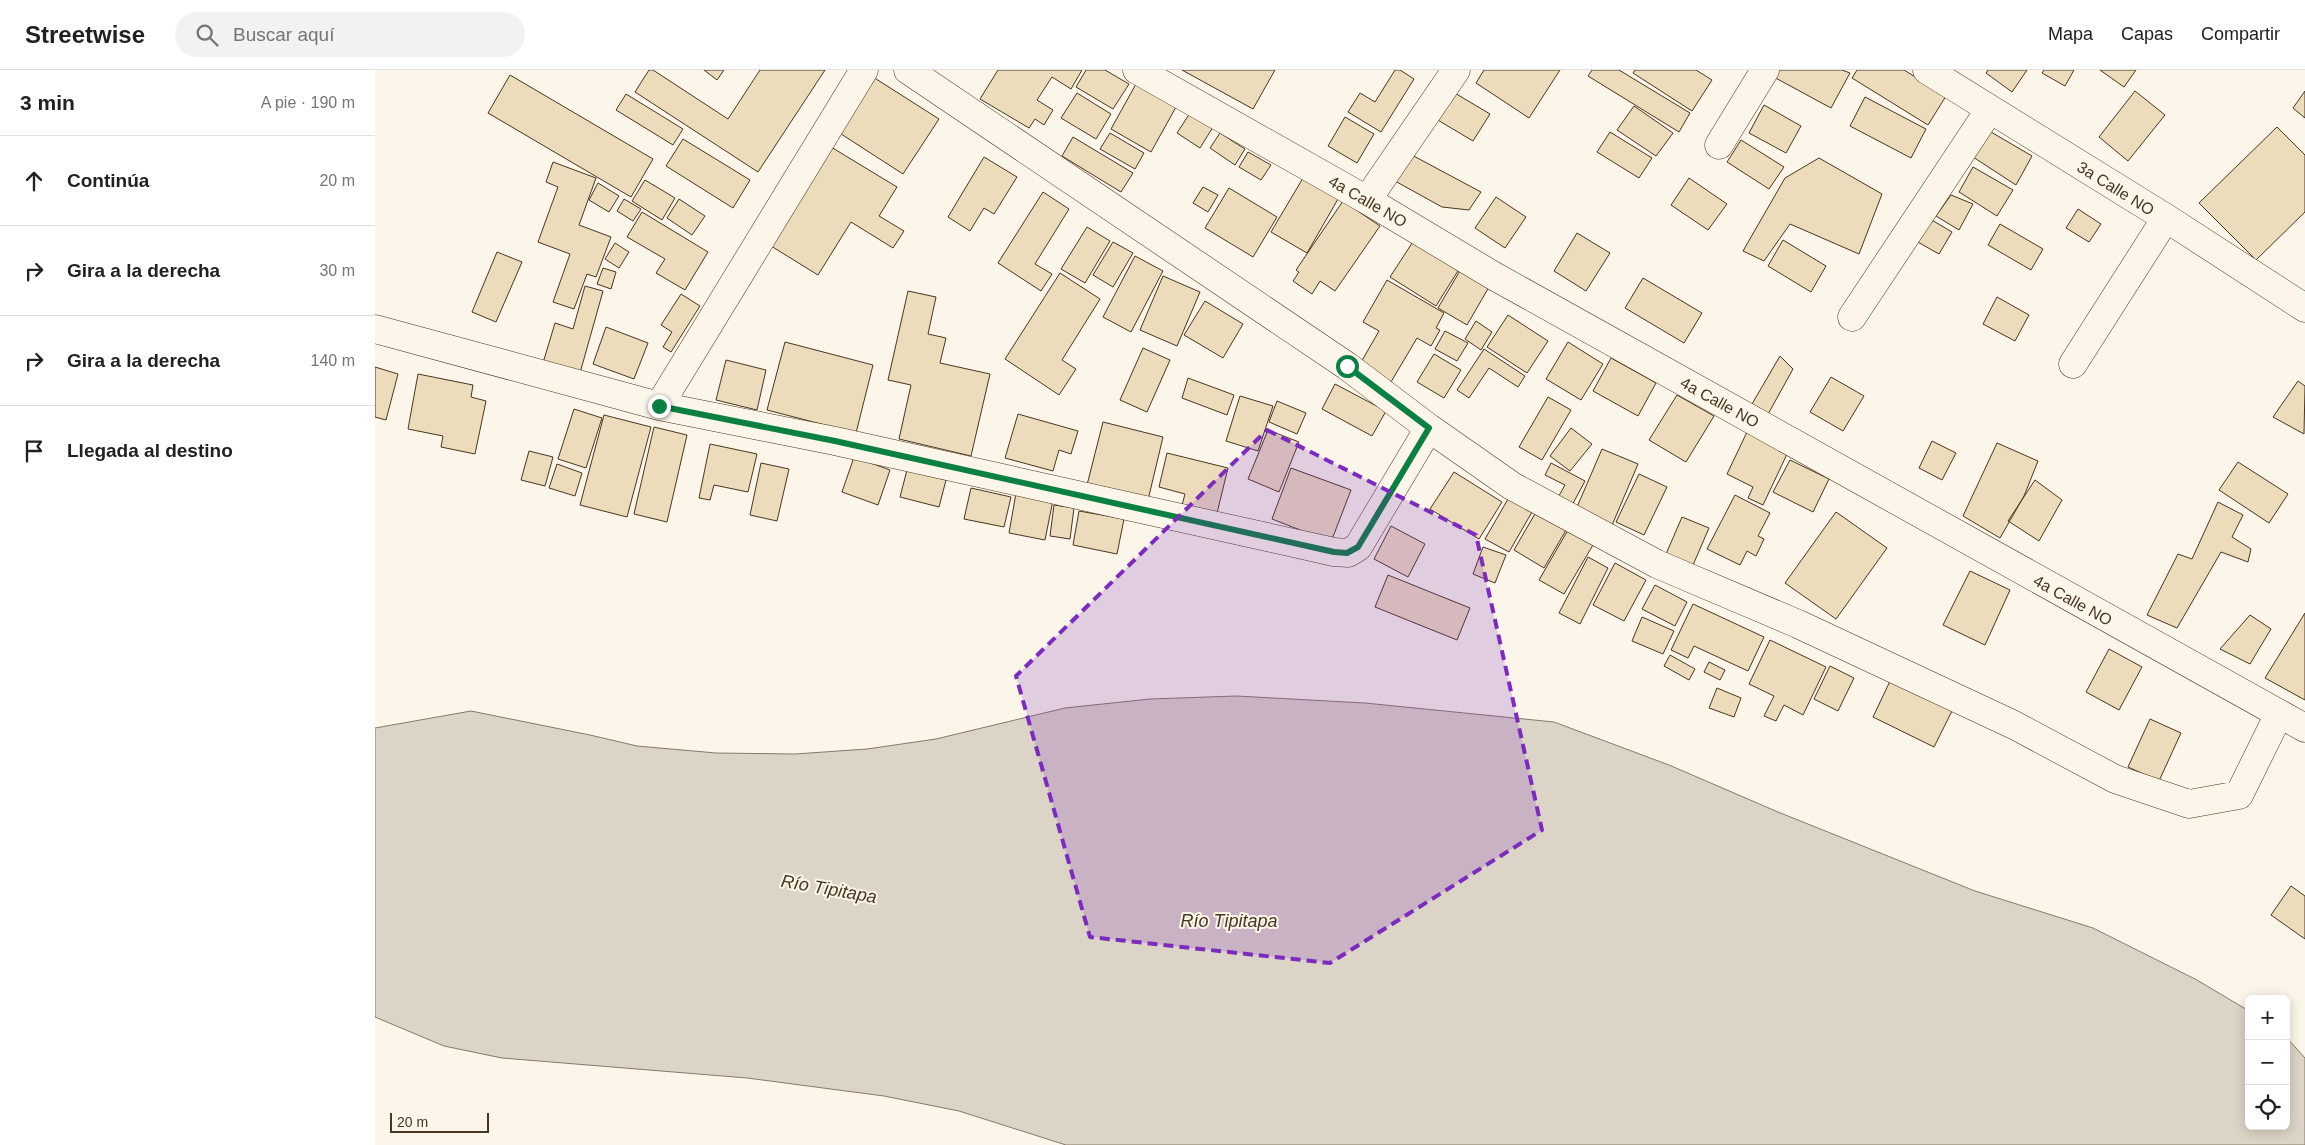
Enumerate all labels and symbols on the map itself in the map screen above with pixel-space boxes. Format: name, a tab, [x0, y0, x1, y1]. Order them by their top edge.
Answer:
street label: 3a Calle NO	[2074, 158, 2157, 219]
street label: 4a Calle NO	[1326, 172, 1410, 231]
route start	[1336, 355, 1359, 378]
street label: 4a Calle NO	[1678, 374, 1762, 431]
route end	[648, 395, 671, 418]
street label: 4a Calle NO	[2031, 572, 2115, 629]
water label: Río Tipitapa	[780, 871, 878, 907]
water label: Río Tipitapa	[1181, 911, 1277, 931]
scale bar	[390, 1110, 489, 1133]

